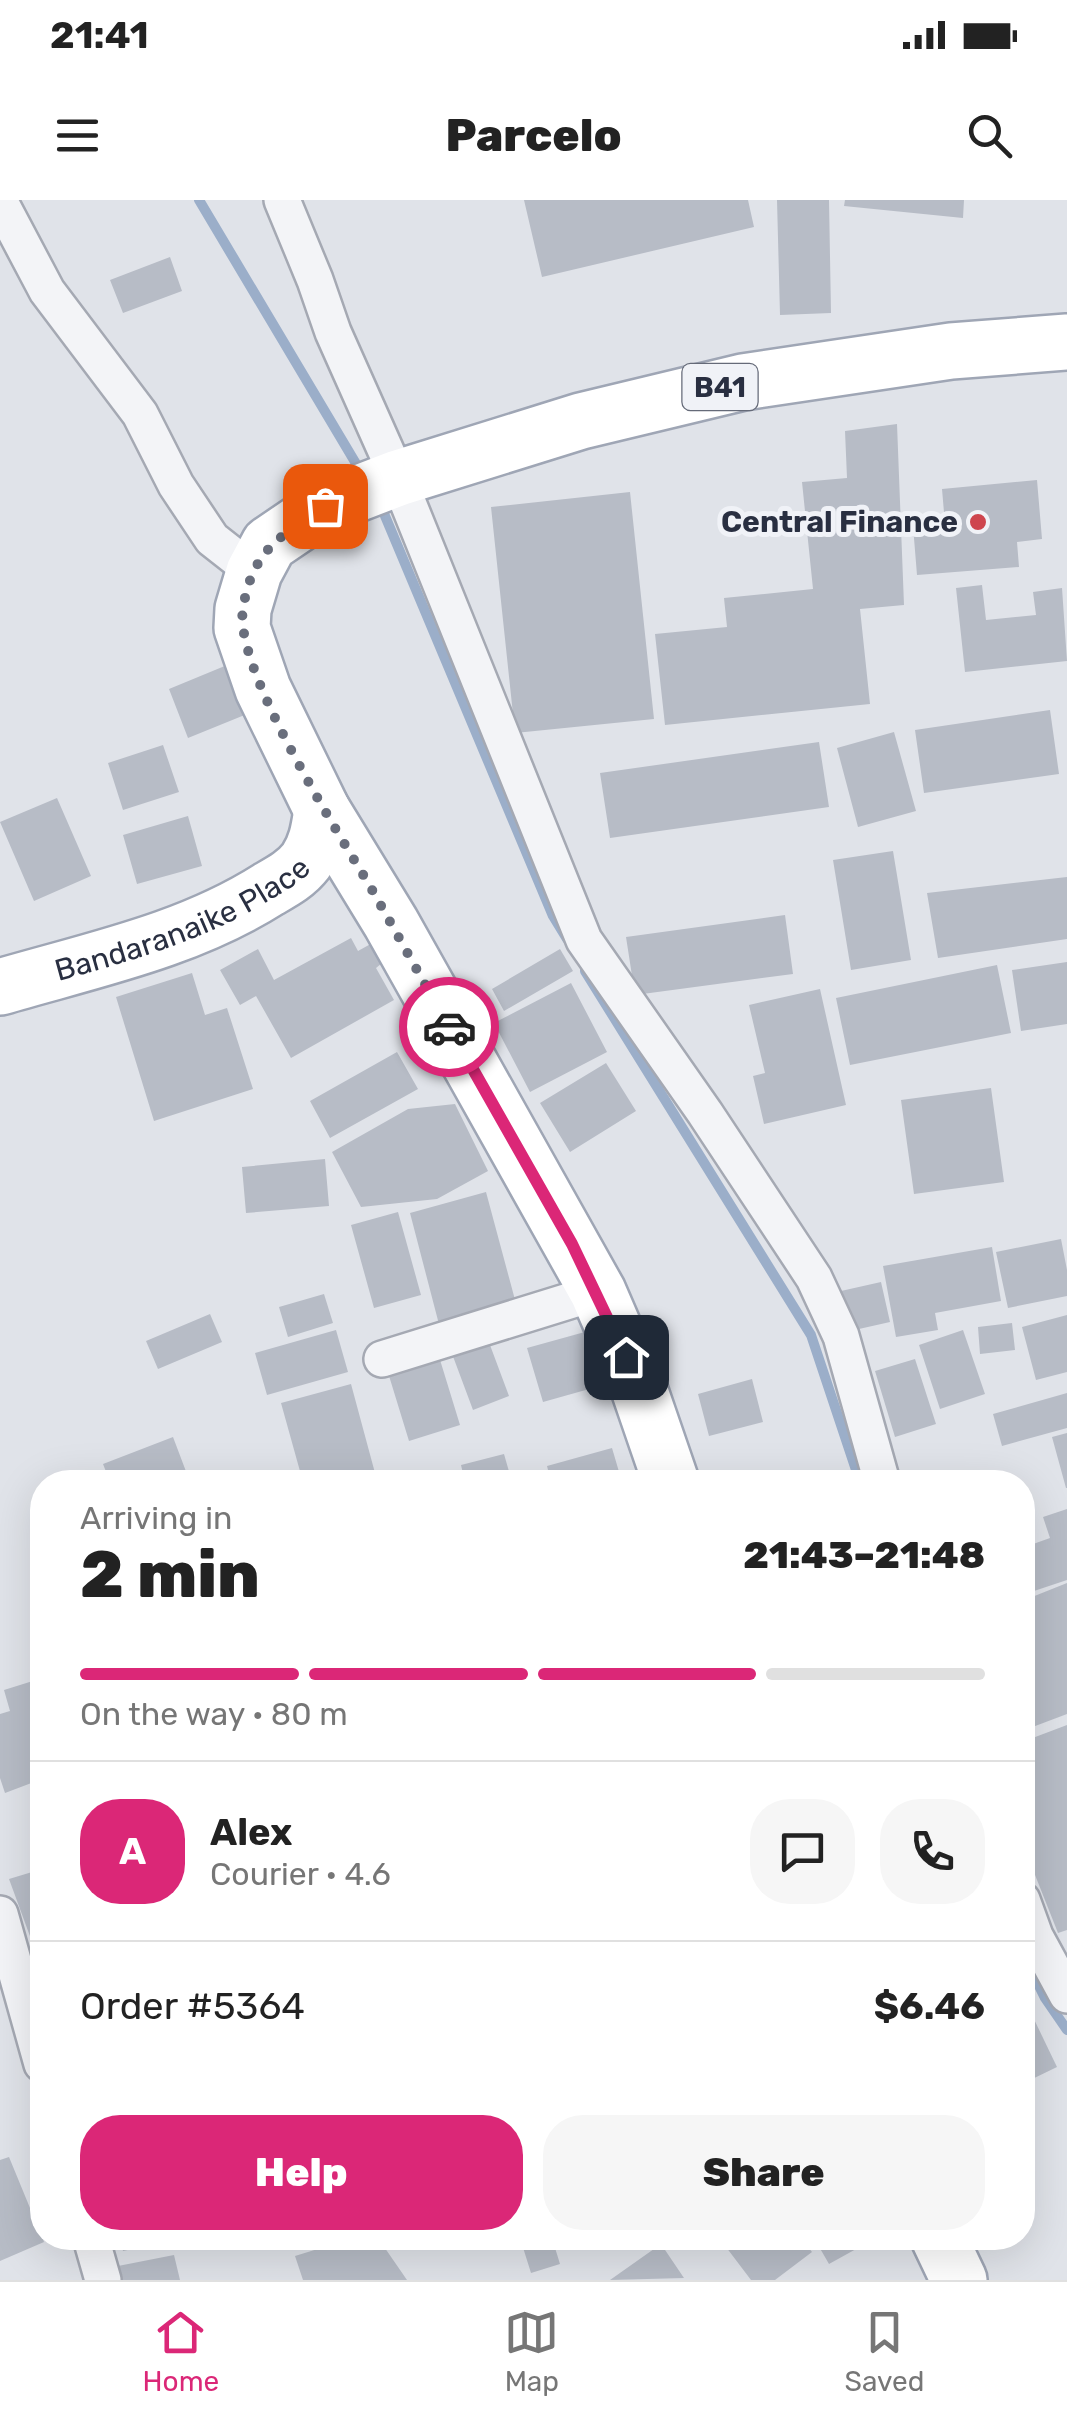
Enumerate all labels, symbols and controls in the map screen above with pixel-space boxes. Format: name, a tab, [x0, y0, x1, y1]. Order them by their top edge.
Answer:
text: 21:41	[50, 12, 149, 58]
icon: menu	[50, 108, 105, 163]
icon: search	[962, 108, 1017, 163]
text: Parcelo	[445, 109, 622, 162]
road number: B41	[682, 364, 758, 410]
pin	[283, 464, 368, 549]
icon: bag	[298, 479, 353, 534]
place label: Central Finance	[721, 504, 958, 540]
marker: Central Finance	[967, 511, 989, 533]
street label: Bandaranaike Place	[51, 850, 318, 989]
courier	[399, 977, 499, 1077]
icon: car	[422, 1000, 477, 1055]
pin	[584, 1315, 669, 1400]
icon: home	[599, 1330, 654, 1385]
text: Arriving in	[80, 1499, 232, 1537]
text: 21:43–21:48	[743, 1532, 985, 1578]
text: 2 min	[80, 1536, 260, 1613]
text: On the way · 80 m	[80, 1695, 348, 1733]
button: chat	[750, 1799, 855, 1904]
button: phone	[880, 1799, 985, 1904]
text: Alex	[210, 1809, 292, 1855]
text: A	[119, 1828, 146, 1874]
text: Courier · 4.6	[210, 1855, 391, 1893]
text: Order #5364	[80, 1983, 305, 2029]
text: $6.46	[874, 1983, 985, 2029]
button: Help	[80, 2115, 523, 2230]
button: Share	[543, 2115, 985, 2230]
tab: Home	[143, 2305, 219, 2398]
tab: Map	[504, 2305, 559, 2398]
tab: Saved	[844, 2305, 924, 2398]

